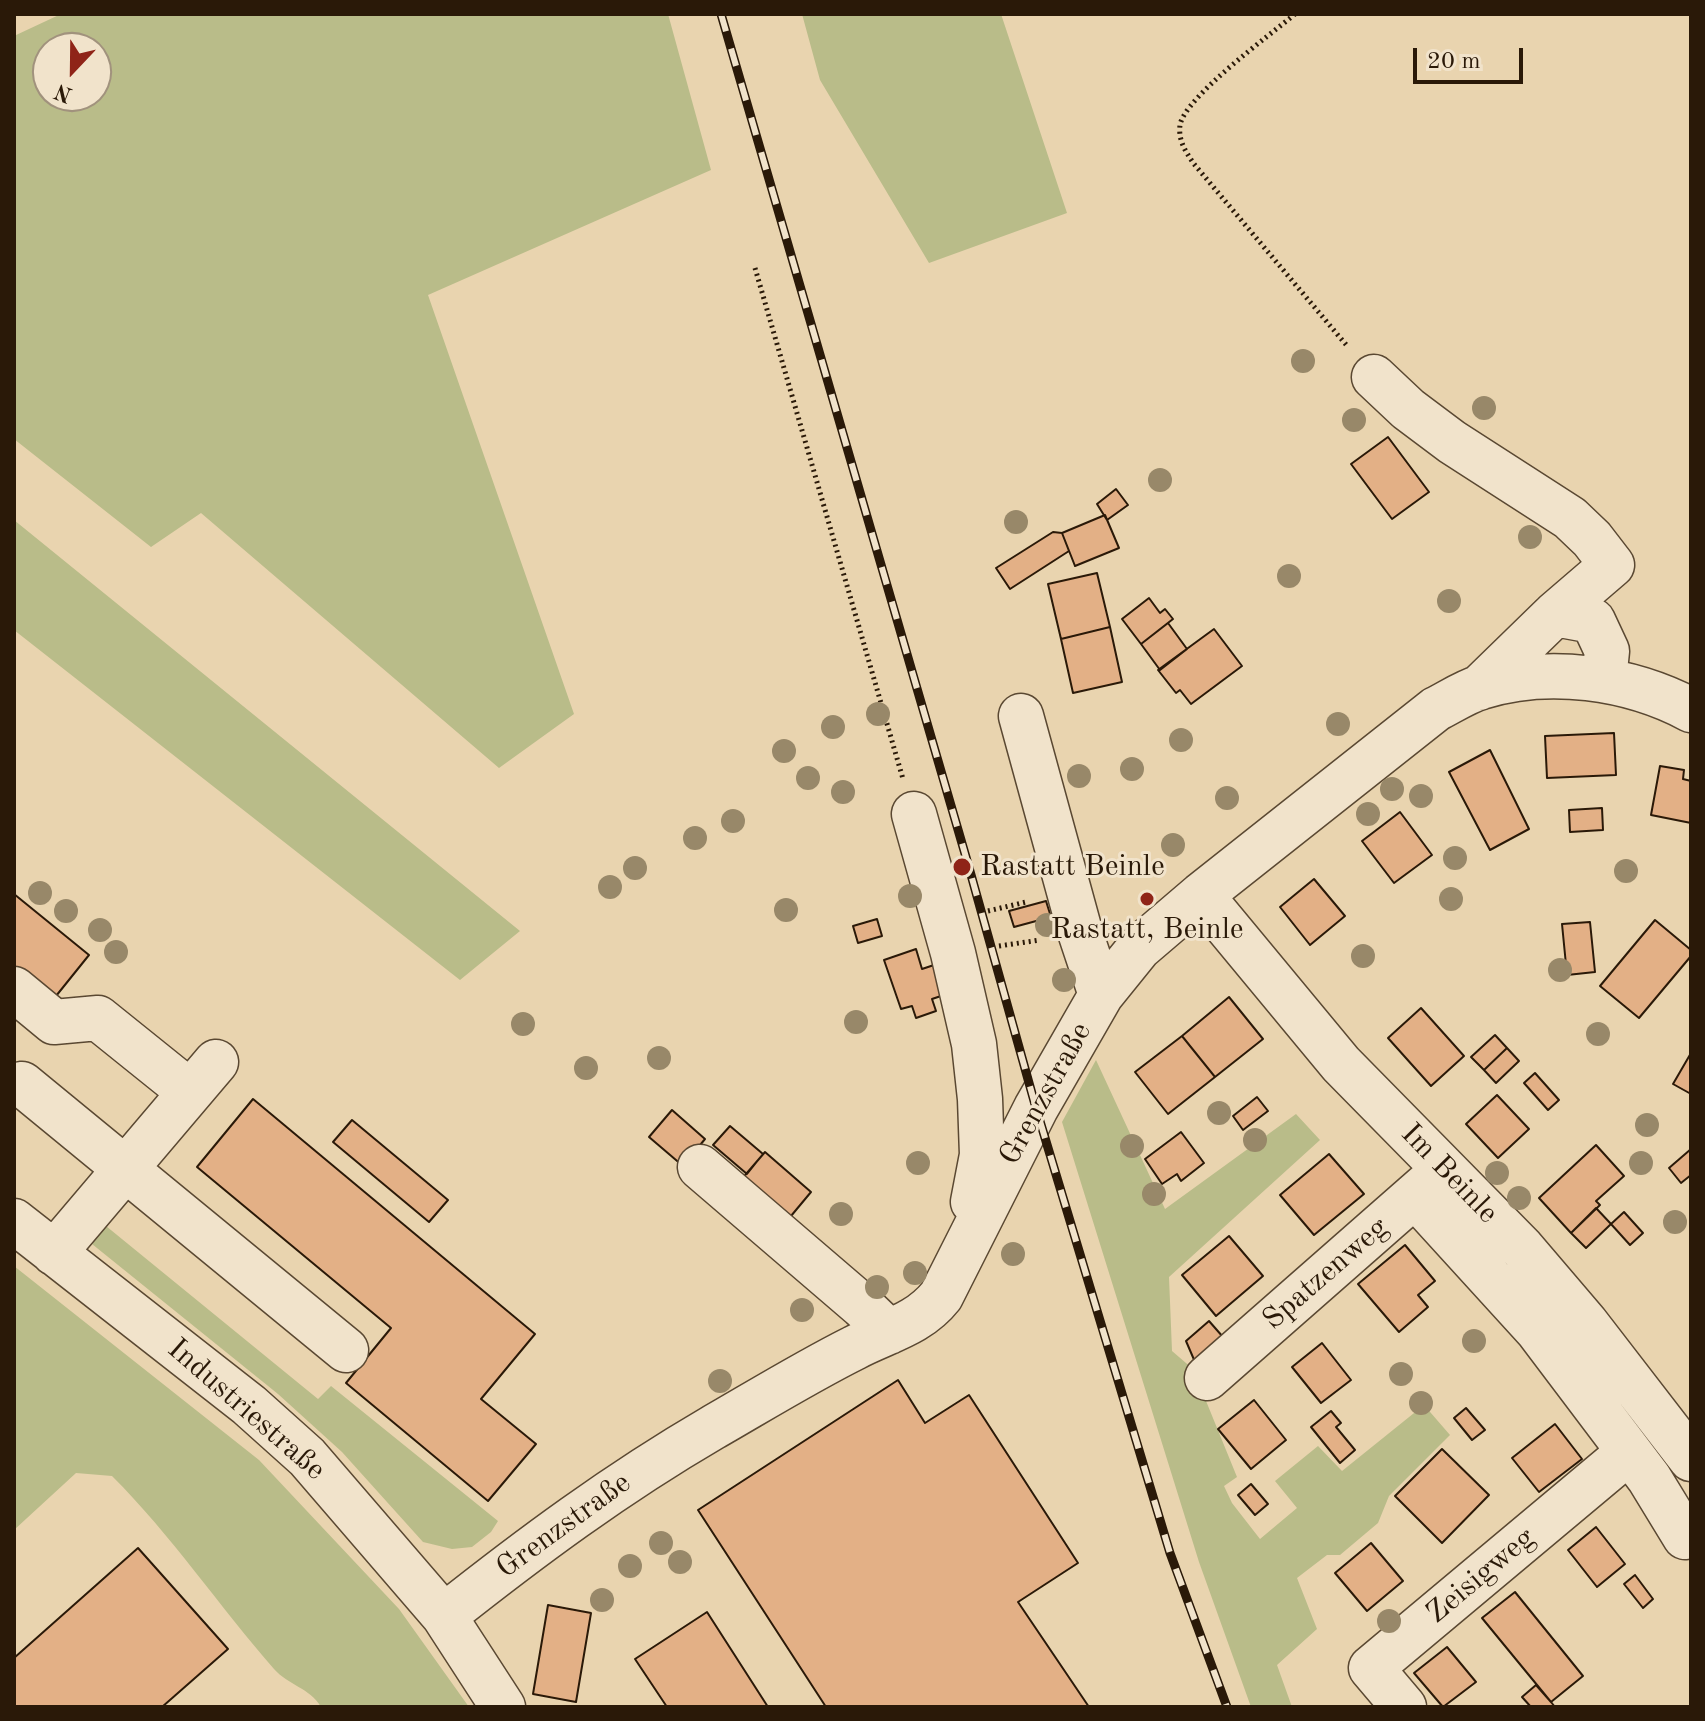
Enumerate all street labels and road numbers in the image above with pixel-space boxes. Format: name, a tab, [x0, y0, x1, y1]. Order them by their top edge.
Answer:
street label: Grenzstraße	[992, 1016, 1100, 1172]
street label: Im Beinle	[1393, 1117, 1505, 1231]
street label: Spatzenweg	[1256, 1210, 1396, 1338]
street label: Industriestraße	[160, 1332, 332, 1488]
street label: Grenzstraße	[490, 1465, 638, 1587]
street label: Zeisigweg	[1419, 1520, 1543, 1632]

